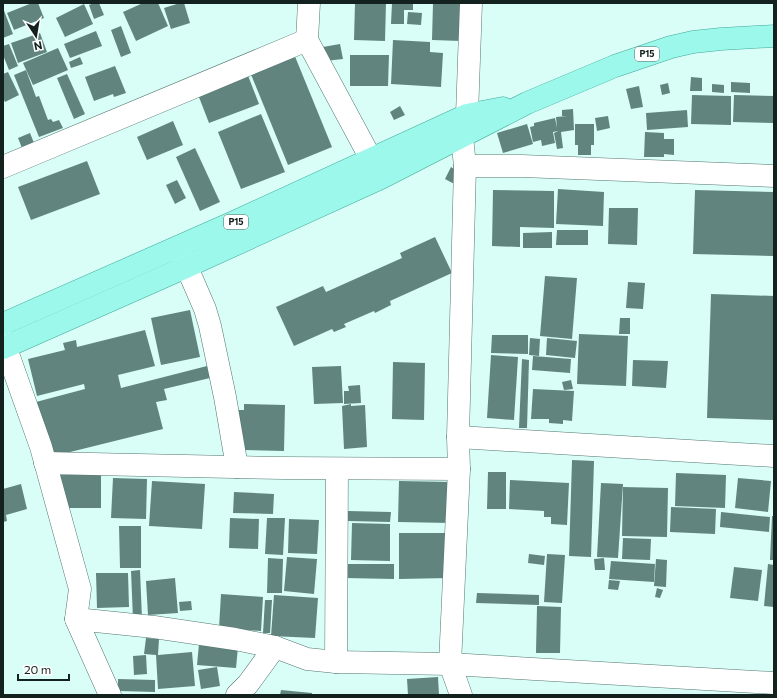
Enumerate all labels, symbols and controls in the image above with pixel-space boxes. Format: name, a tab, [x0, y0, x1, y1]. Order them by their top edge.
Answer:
north arrow	[16, 16, 56, 56]
text: N	[33, 39, 44, 53]
road number: P15	[635, 47, 659, 61]
road number: P15	[224, 215, 248, 229]
scale bar	[18, 656, 69, 682]
text: 20 m	[24, 662, 51, 676]

